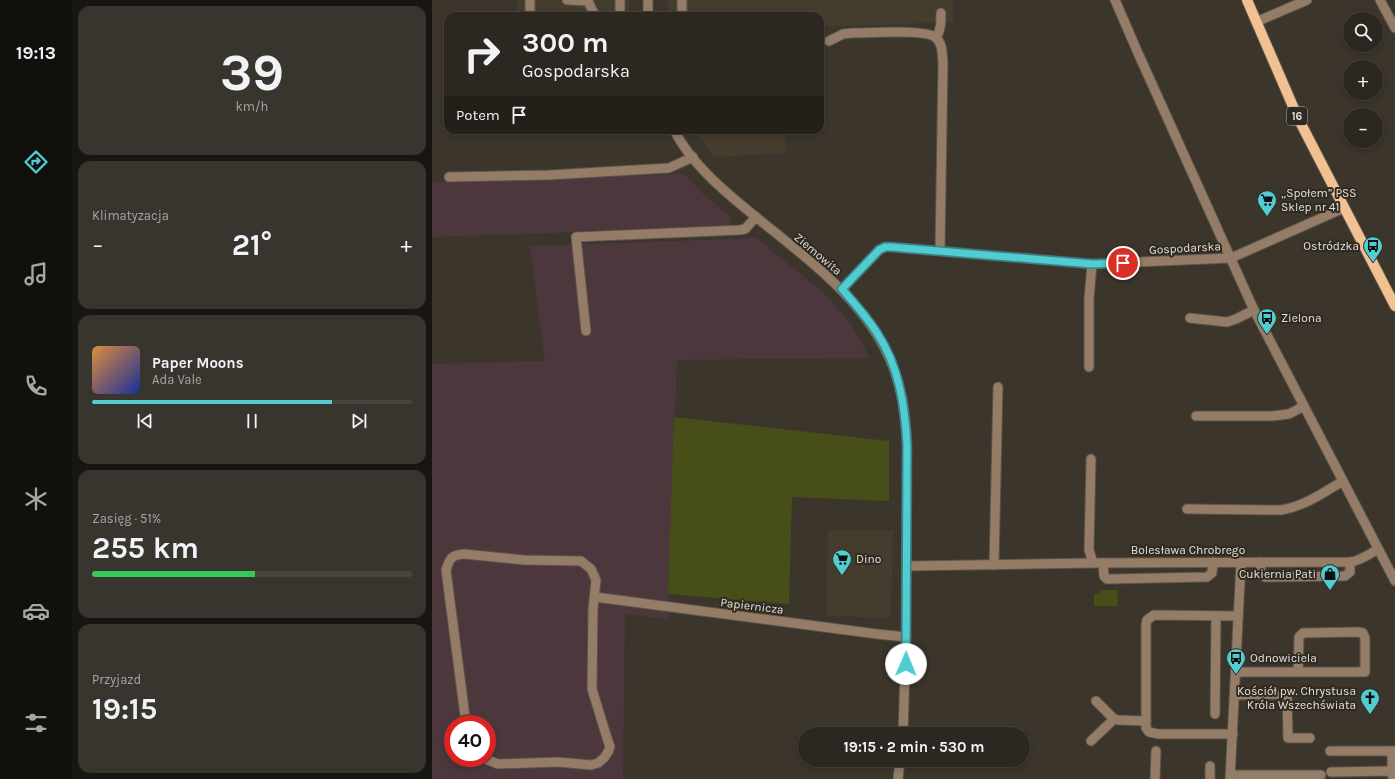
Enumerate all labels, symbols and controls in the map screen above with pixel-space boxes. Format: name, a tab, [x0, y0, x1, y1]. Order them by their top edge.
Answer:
map controls	[1343, 12, 1383, 148]
button: search	[1343, 12, 1383, 52]
text: 300 m	[522, 26, 609, 59]
icon: right	[456, 28, 508, 80]
text: 19:13	[16, 42, 56, 64]
text: 39	[220, 42, 284, 103]
text: Gospodarska	[522, 60, 630, 82]
button: +	[1343, 60, 1383, 100]
text: km/h	[236, 99, 268, 114]
icon: arrive	[508, 104, 530, 126]
text: Potem	[456, 106, 500, 124]
road number: 16	[1287, 107, 1307, 125]
button: −	[1343, 108, 1383, 148]
icon: directions	[22, 148, 50, 176]
place label: „Społem” PSS Sklep nr 41	[1281, 186, 1357, 214]
supermarket icon: „Społem” PSS Sklep nr 41	[1256, 189, 1278, 217]
text: Klimatyzacja	[92, 208, 169, 223]
text: 21°	[232, 227, 272, 263]
street label: Ziemowita	[791, 230, 845, 278]
text: −	[92, 232, 104, 258]
text: +	[400, 232, 412, 258]
bus stop icon: Ostródzka	[1362, 235, 1384, 263]
street label: Gospodarska	[1149, 239, 1221, 257]
place label: Ostródzka	[1303, 239, 1359, 253]
pin	[1106, 246, 1140, 280]
icon: arrive	[1112, 252, 1134, 274]
icon: music	[22, 260, 50, 288]
bus stop icon: Zielona	[1256, 307, 1278, 335]
place label: Zielona	[1281, 311, 1322, 325]
text: Paper Moons	[152, 354, 244, 372]
icon: phone	[22, 372, 50, 400]
text: Ada Vale	[152, 372, 202, 387]
icon: previous	[134, 410, 156, 432]
icon: pause	[241, 410, 263, 432]
icon: next	[348, 410, 370, 432]
icon: climate	[22, 485, 50, 513]
text: Zasięg · 51%	[92, 511, 161, 526]
text: 255 km	[92, 530, 199, 566]
street label: Bolesława Chrobrego	[1131, 543, 1245, 557]
supermarket icon: Dino	[831, 548, 853, 576]
place label: Dino	[856, 552, 881, 566]
shop icon: Cukiernia Pati	[1319, 563, 1341, 591]
place label: Cukiernia Pati	[1239, 567, 1316, 581]
street label: Papiernicza	[720, 595, 784, 617]
icon: car	[22, 597, 50, 625]
position arrow	[885, 643, 927, 685]
bus stop icon: Odnowiciela	[1225, 647, 1247, 675]
place label: Odnowiciela	[1250, 651, 1317, 665]
text: Przyjazd	[92, 672, 141, 687]
place label: Kościół pw. Chrystusa Króla Wszechświata	[1237, 684, 1356, 712]
church icon: Kościół pw. Chrystusa Króla Wszechświata	[1359, 687, 1381, 715]
text: 19:15	[92, 691, 157, 727]
icon: filters	[22, 709, 50, 737]
speed limit sign: 40	[444, 715, 496, 767]
text: 19:15 · 2 min · 530 m	[843, 738, 985, 756]

